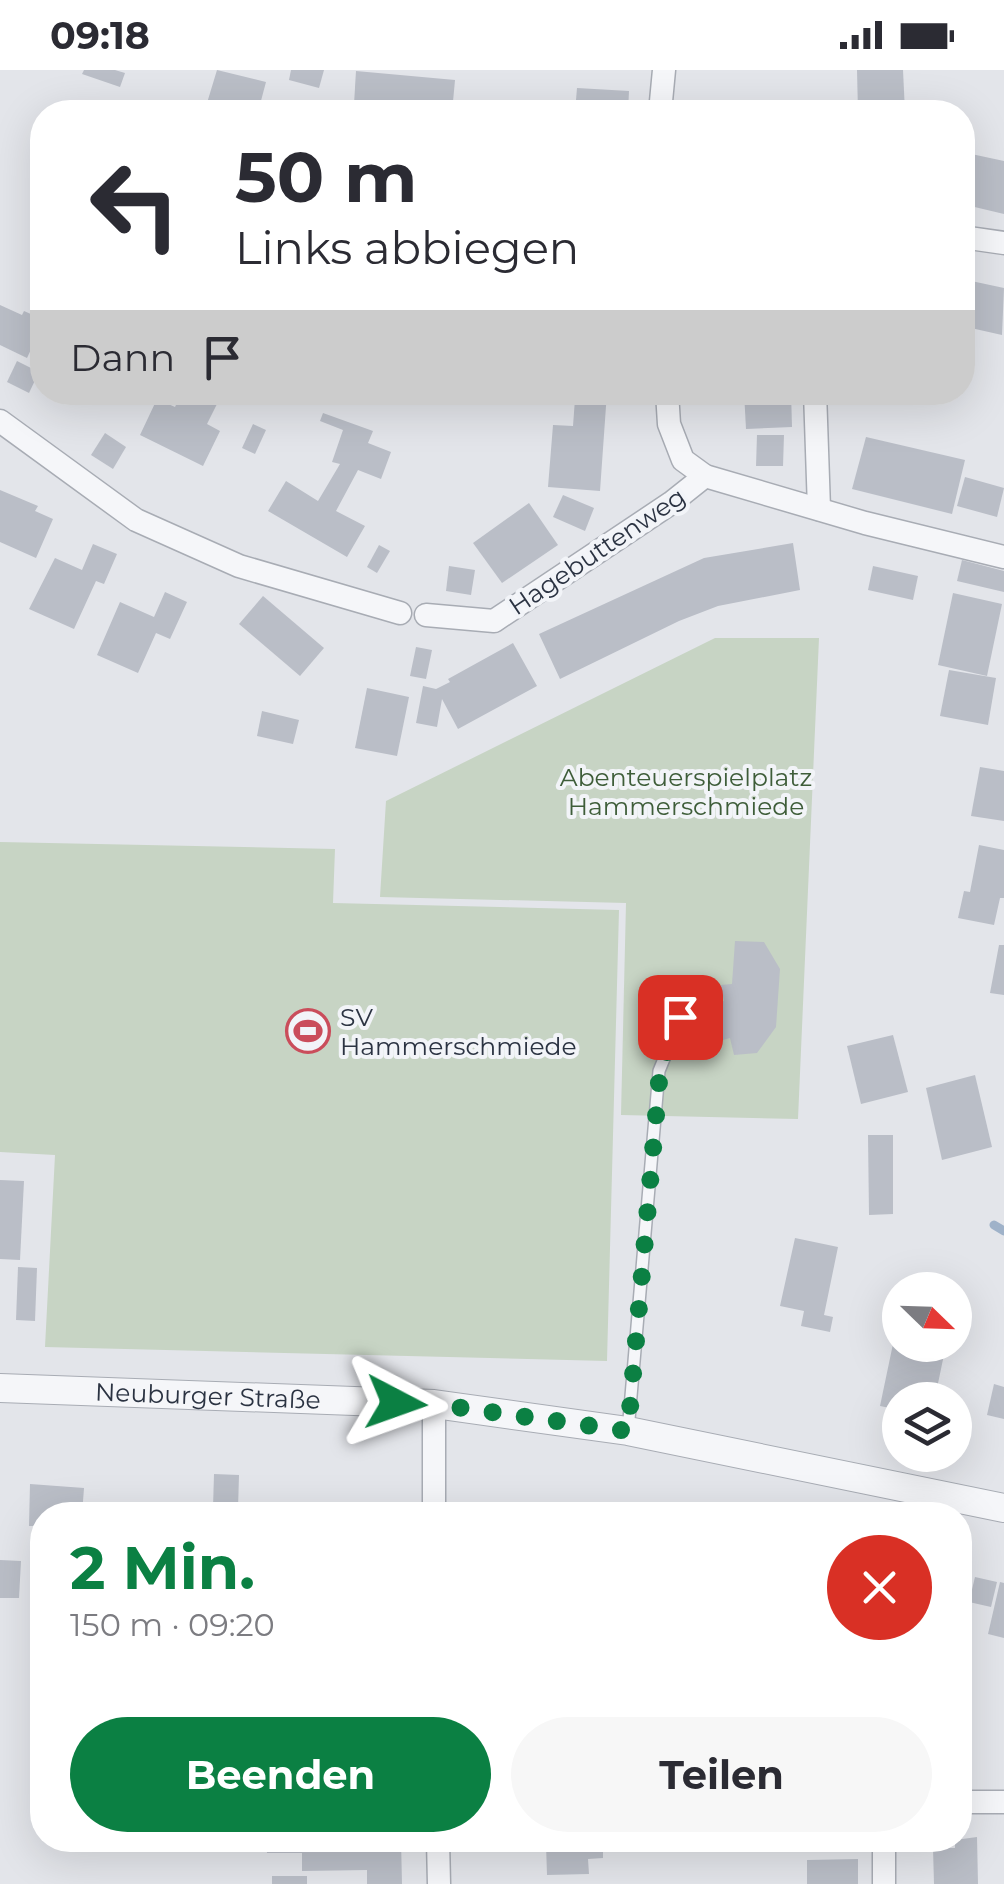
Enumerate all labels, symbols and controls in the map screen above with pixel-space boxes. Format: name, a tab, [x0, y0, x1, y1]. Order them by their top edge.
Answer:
text: 09:18	[50, 12, 150, 59]
text: 50 m	[235, 134, 417, 220]
icon: left	[70, 140, 200, 270]
text: Links abbiegen	[235, 220, 579, 275]
icon: arrive	[195, 330, 250, 385]
text: Dann	[70, 334, 175, 381]
street label: Hagebuttenweg	[503, 481, 691, 621]
park label: Abenteuerspielplatz Hammerschmiede	[560, 762, 812, 821]
pin	[638, 975, 723, 1060]
icon: arrive	[653, 990, 708, 1045]
place label: SV Hammerschmiede	[340, 1002, 577, 1061]
sports icon: SV Hammerschmiede	[285, 1008, 331, 1054]
north arrow	[882, 1272, 972, 1362]
map controls	[882, 1272, 972, 1472]
position arrow	[344, 1351, 448, 1455]
street label: Neuburger Straße	[95, 1377, 321, 1415]
button: layers	[882, 1382, 972, 1472]
text: 2 Min.	[70, 1531, 255, 1604]
button: close	[827, 1535, 932, 1640]
text: 150 m · 09:20	[70, 1605, 275, 1644]
button: Beenden	[70, 1717, 491, 1832]
button: Teilen	[511, 1717, 932, 1832]

